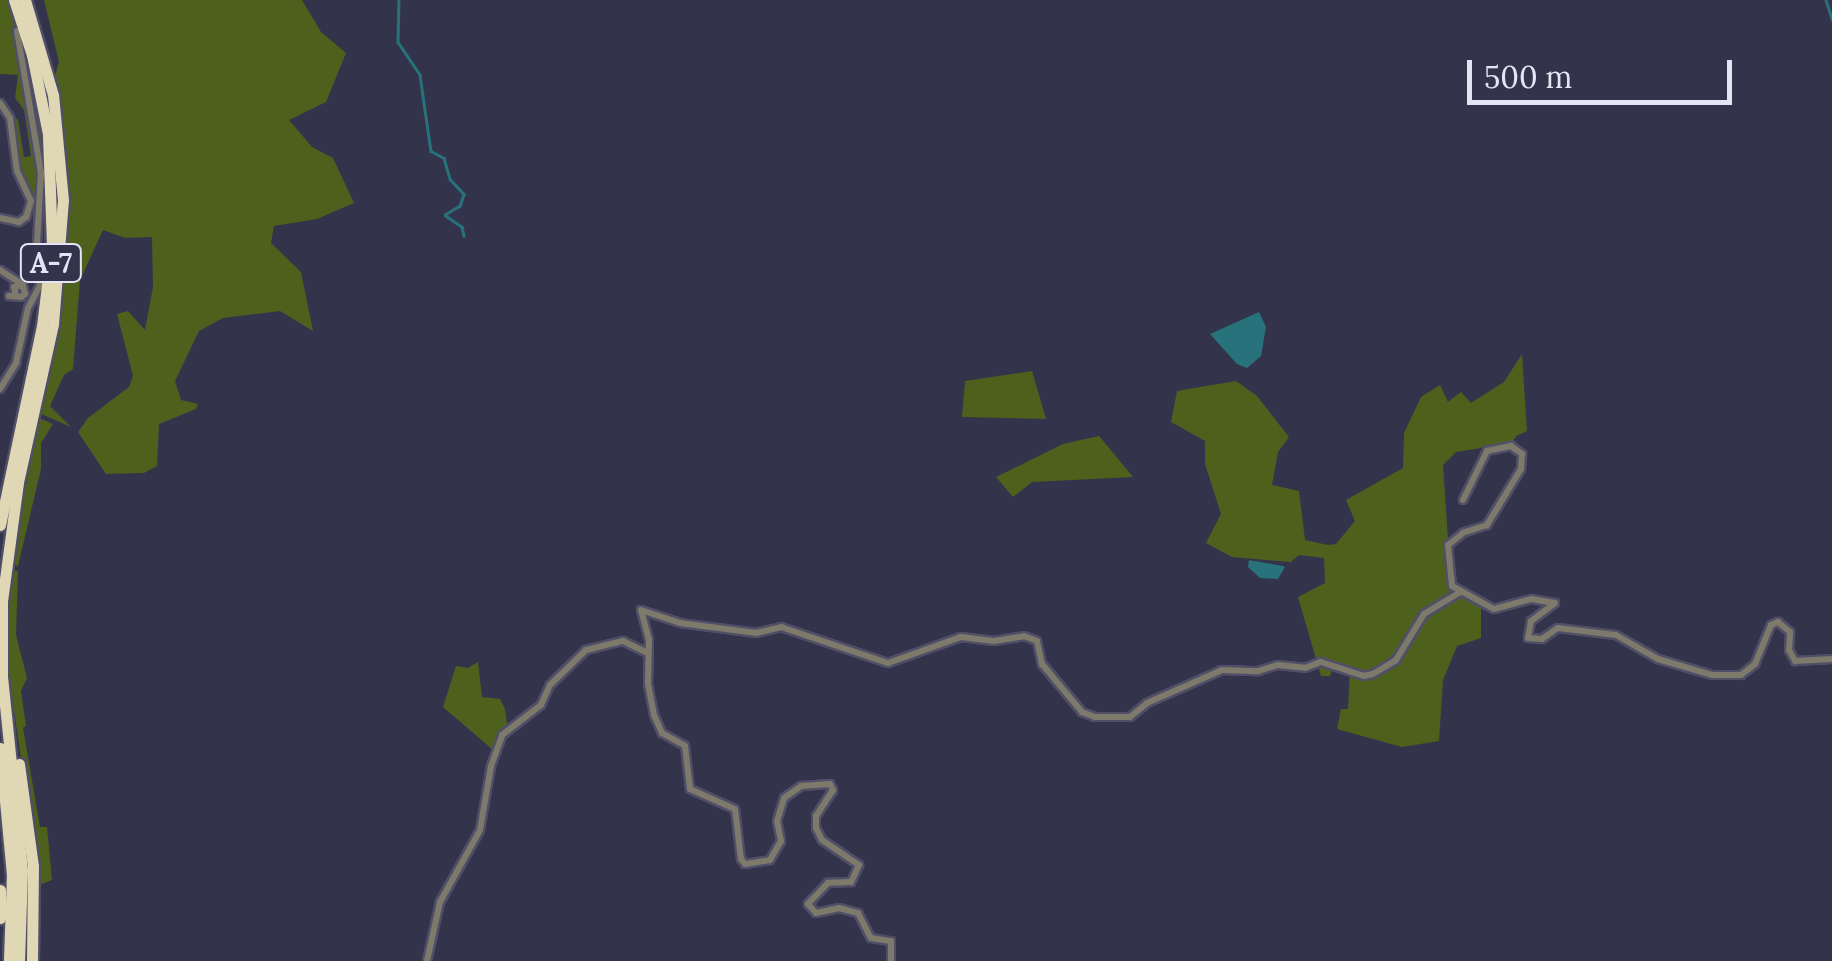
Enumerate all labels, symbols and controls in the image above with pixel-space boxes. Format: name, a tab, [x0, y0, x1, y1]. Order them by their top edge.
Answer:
scale bar	[1472, 40, 1737, 102]
text: 500 m	[1484, 58, 1572, 96]
road number: A-7	[18, 240, 84, 286]

